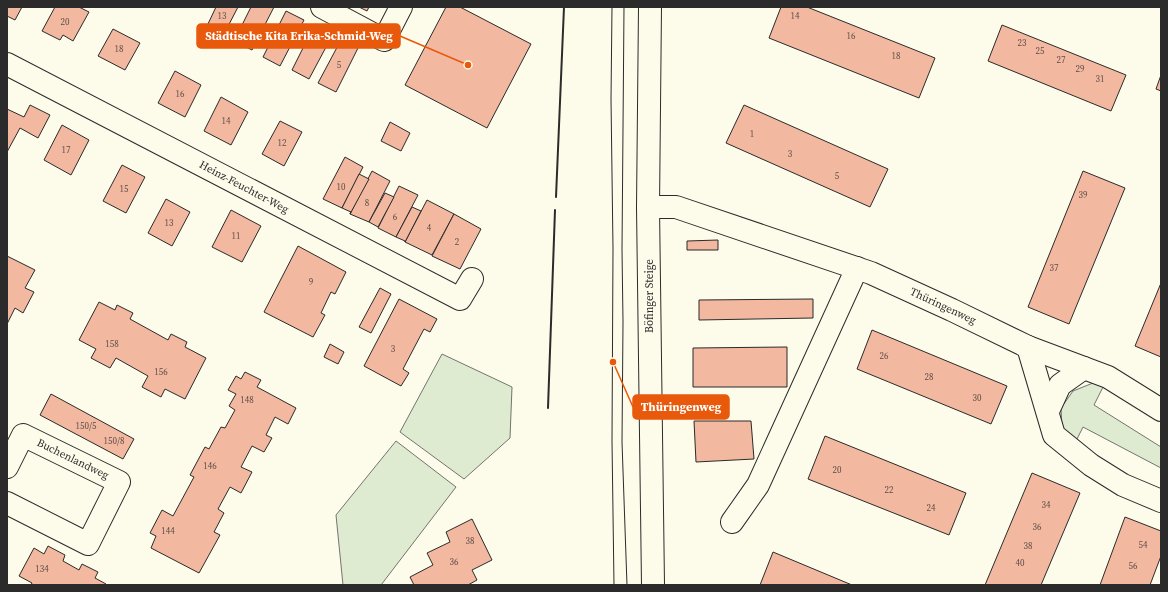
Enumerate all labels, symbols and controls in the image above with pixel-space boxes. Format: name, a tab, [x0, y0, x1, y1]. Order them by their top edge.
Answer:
house number: 13	[217, 10, 227, 22]
house number: 14	[790, 10, 800, 22]
house number: 20	[60, 16, 70, 28]
callout: Städtische Kita Erika-Schmid-Weg	[197, 24, 400, 48]
text: Städtische Kita Erika-Schmid-Weg	[205, 28, 393, 44]
house number: 16	[846, 30, 856, 42]
house number: 23	[1017, 37, 1027, 49]
house number: 18	[114, 43, 124, 55]
house number: 25	[1035, 45, 1045, 57]
house number: 18	[891, 50, 901, 62]
house number: 27	[1056, 54, 1066, 66]
house number: 5	[337, 59, 342, 71]
house number: 29	[1075, 63, 1085, 75]
house number: 31	[1095, 73, 1105, 85]
house number: 16	[175, 88, 185, 100]
house number: 14	[221, 115, 231, 127]
house number: 1	[750, 128, 754, 140]
house number: 12	[277, 137, 287, 149]
house number: 17	[61, 144, 71, 156]
house number: 3	[788, 148, 793, 160]
street label: Heinz-Feuchter-Weg	[197, 157, 292, 217]
house number: 5	[835, 170, 840, 182]
house number: 10	[336, 181, 346, 193]
house number: 15	[119, 183, 129, 195]
house number: 39	[1078, 189, 1088, 201]
house number: 8	[365, 197, 370, 209]
house number: 6	[393, 211, 398, 223]
house number: 13	[164, 217, 174, 229]
house number: 4	[427, 222, 432, 234]
house number: 11	[231, 230, 241, 242]
house number: 2	[455, 236, 460, 248]
street label: Böfinger Steige	[642, 259, 657, 333]
house number: 37	[1049, 262, 1059, 274]
house number: 9	[309, 276, 314, 288]
street label: Thüringenweg	[908, 284, 979, 328]
house number: 158	[105, 338, 119, 350]
house number: 3	[391, 343, 396, 355]
house number: 26	[879, 350, 889, 362]
house number: 156	[154, 366, 168, 378]
house number: 28	[924, 371, 934, 383]
house number: 30	[972, 392, 982, 404]
house number: 148	[240, 394, 254, 406]
callout: Thüringenweg	[633, 395, 729, 419]
text: Thüringenweg	[641, 399, 722, 415]
house number: 150/5	[76, 420, 97, 432]
street label: Buchenlandweg	[35, 435, 112, 483]
house number: 150/8	[104, 435, 125, 447]
house number: 146	[203, 460, 217, 472]
house number: 20	[832, 464, 842, 476]
house number: 22	[884, 484, 894, 496]
house number: 34	[1041, 499, 1051, 511]
house number: 24	[926, 502, 936, 514]
house number: 36	[1032, 521, 1042, 533]
house number: 144	[161, 525, 175, 537]
house number: 38	[465, 535, 475, 547]
house number: 54	[1138, 539, 1148, 551]
house number: 38	[1023, 540, 1033, 552]
house number: 36	[449, 556, 459, 568]
house number: 40	[1015, 557, 1025, 569]
house number: 56	[1128, 560, 1138, 572]
house number: 134	[35, 563, 49, 575]

